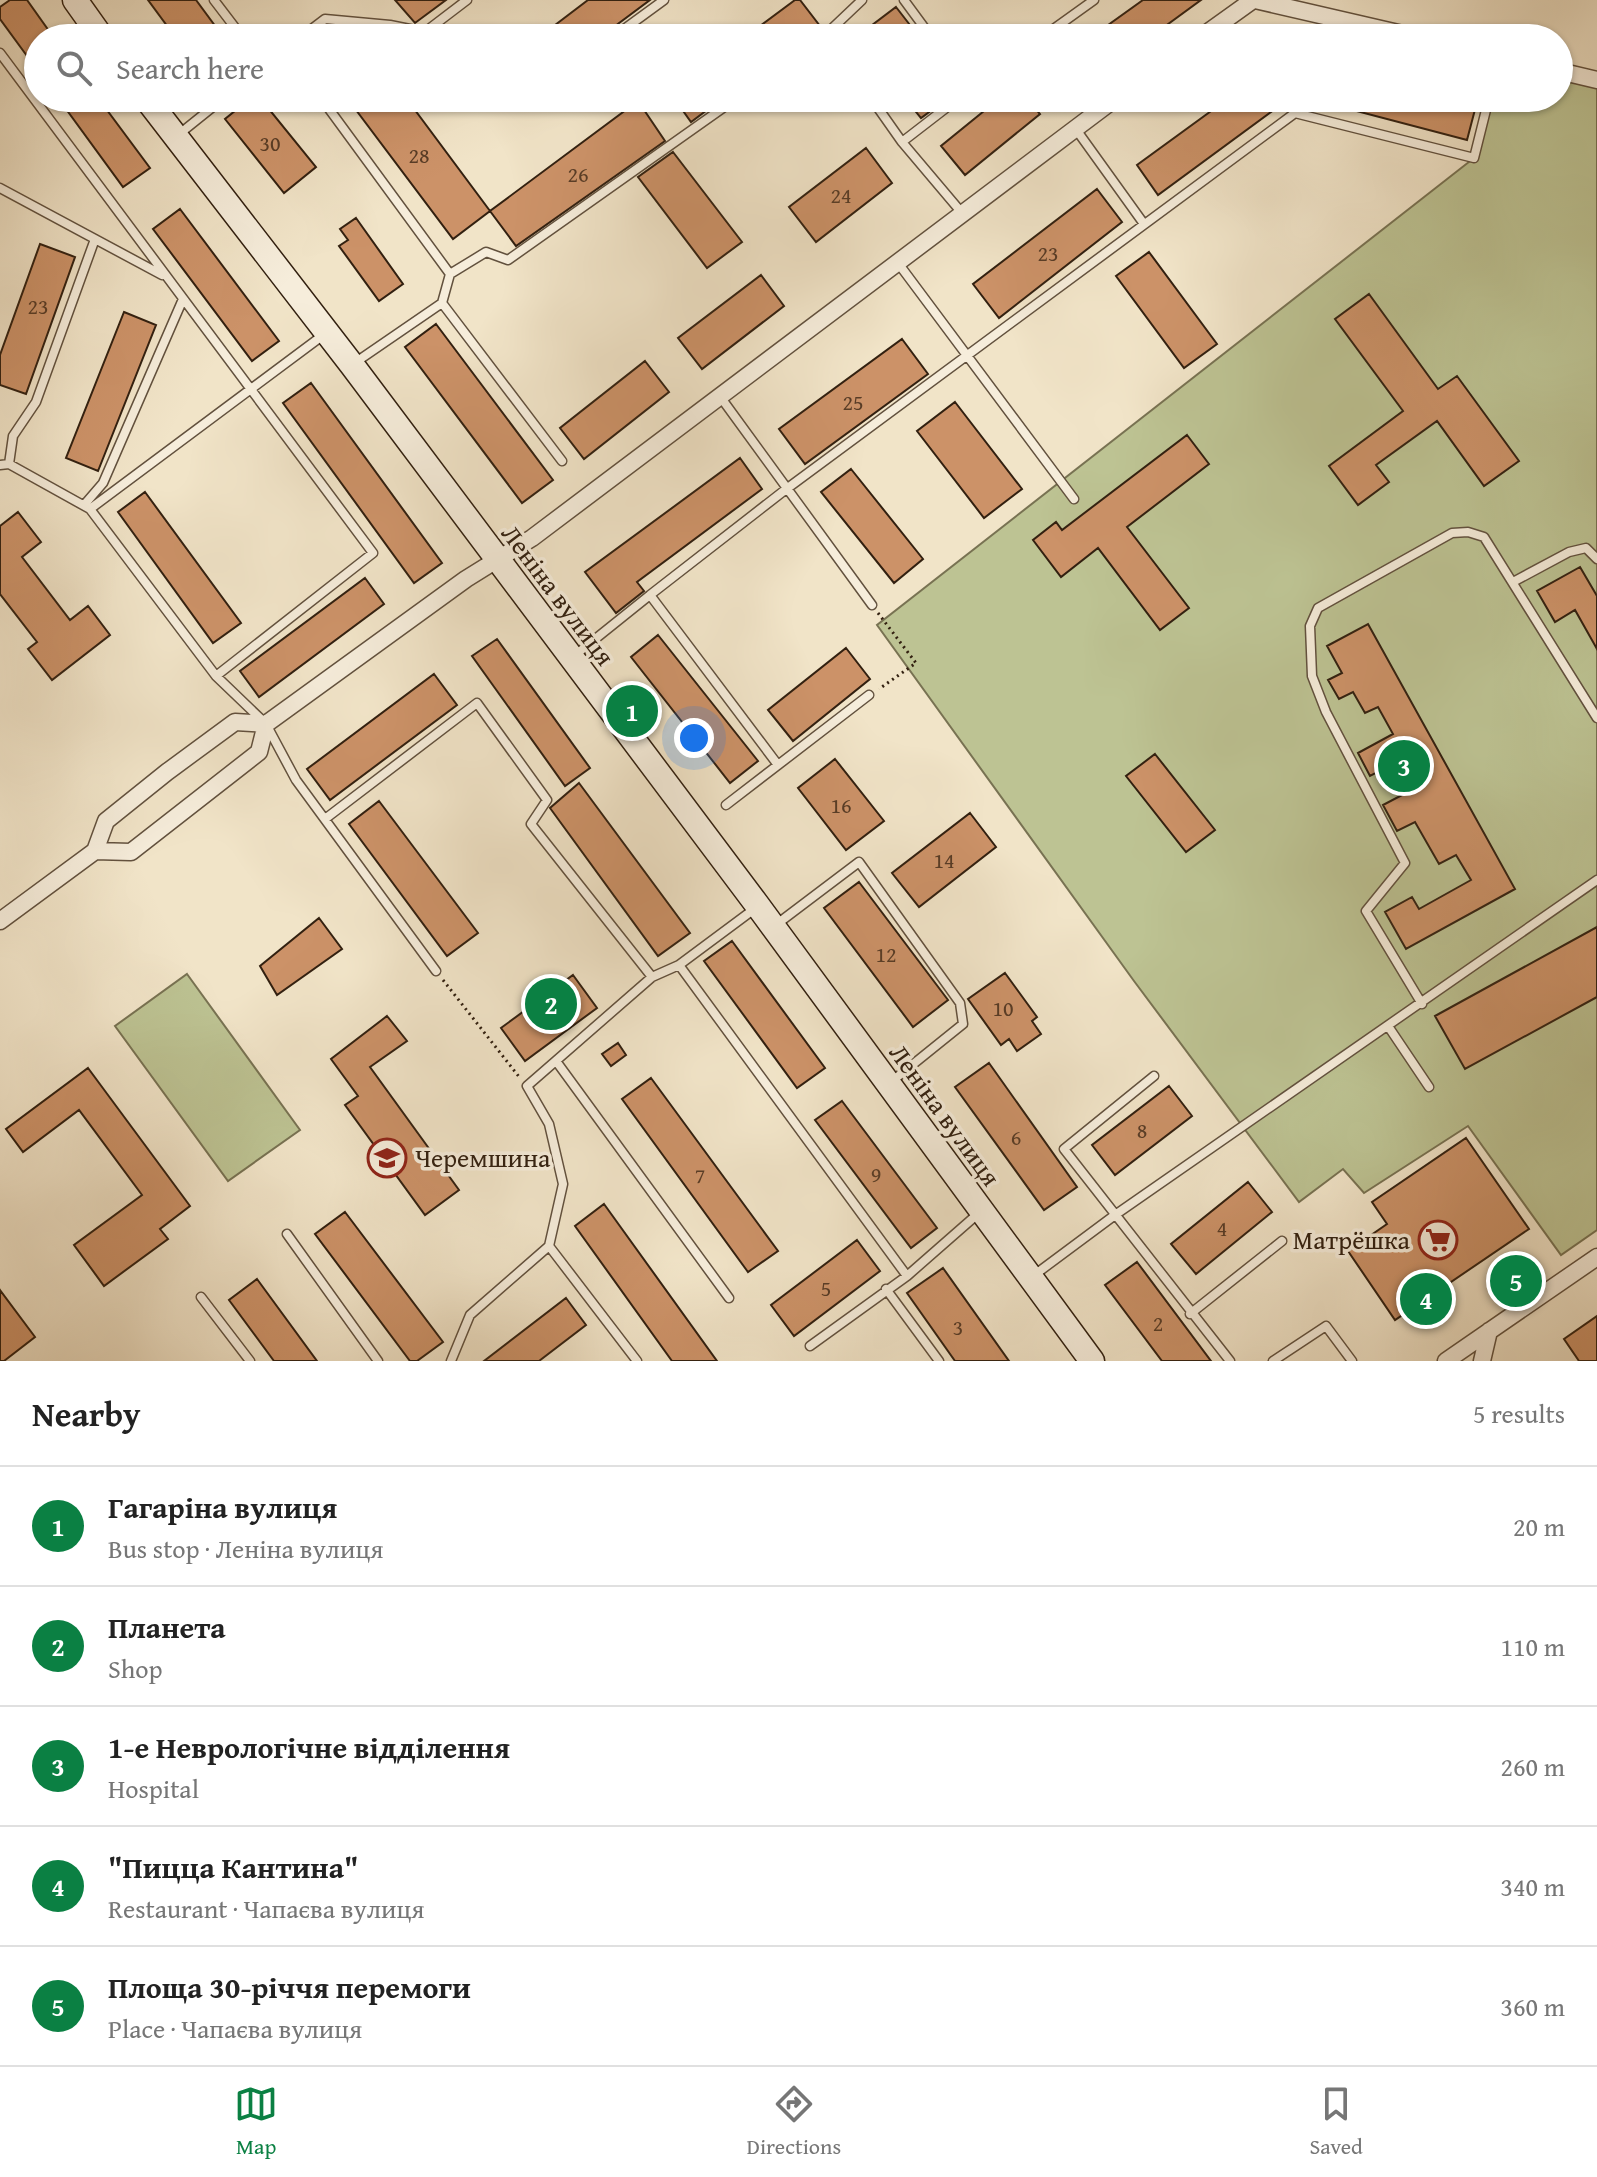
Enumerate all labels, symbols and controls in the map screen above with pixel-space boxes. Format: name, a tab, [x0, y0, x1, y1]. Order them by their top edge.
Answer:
search box	[24, 24, 1573, 112]
icon: search	[52, 46, 96, 90]
text: Search here	[116, 46, 264, 90]
house number: 30	[259, 127, 281, 159]
house number: 28	[408, 139, 430, 171]
house number: 26	[567, 158, 589, 190]
house number: 24	[830, 179, 852, 211]
house number: 23	[1037, 237, 1059, 269]
house number: 23	[27, 290, 49, 322]
house number: 25	[842, 386, 864, 418]
street label: Леніна вулиця	[492, 516, 625, 673]
pin: 1	[606, 681, 658, 741]
your location	[674, 718, 714, 758]
pin: 3	[1378, 736, 1430, 796]
house number: 16	[830, 789, 852, 821]
house number: 14	[933, 844, 955, 876]
house number: 12	[875, 938, 897, 970]
pin: 2	[525, 974, 577, 1034]
house number: 10	[992, 992, 1014, 1024]
street label: Леніна вулиця	[880, 1035, 1011, 1194]
house number: 8	[1137, 1114, 1147, 1146]
house number: 6	[1011, 1121, 1021, 1153]
school or university icon: Черемшина	[366, 1137, 408, 1179]
place label: Черемшина	[415, 1138, 551, 1177]
house number: 9	[871, 1158, 881, 1190]
house number: 7	[695, 1159, 705, 1191]
house number: 4	[1217, 1212, 1227, 1244]
supermarket icon: Матрёшка	[1417, 1219, 1459, 1261]
place label: Матрёшка	[1293, 1220, 1411, 1259]
pin: 5	[1490, 1251, 1542, 1311]
pin: 4	[1400, 1269, 1452, 1329]
house number: 5	[821, 1272, 831, 1304]
house number: 2	[1153, 1307, 1163, 1339]
house number: 3	[953, 1311, 963, 1343]
text: Nearby	[32, 1389, 141, 1438]
text: 5 results	[1473, 1394, 1565, 1433]
text: Гагаріна вулиця	[108, 1485, 337, 1529]
text: 1	[51, 1507, 65, 1546]
text: 20 m	[1513, 1507, 1565, 1546]
text: Bus stop · Леніна вулиця	[108, 1529, 383, 1568]
text: Планета	[108, 1605, 226, 1649]
text: 2	[51, 1627, 65, 1666]
text: 110 m	[1500, 1627, 1565, 1666]
text: Shop	[108, 1649, 163, 1688]
text: 1-е Неврологічне відділення	[108, 1725, 510, 1769]
text: 3	[51, 1747, 65, 1786]
text: 260 m	[1500, 1747, 1565, 1786]
text: Hospital	[108, 1769, 199, 1808]
text: "Пицца Кантина"	[108, 1845, 359, 1889]
text: 4	[51, 1867, 65, 1906]
text: 340 m	[1500, 1867, 1565, 1906]
text: Restaurant · Чапаєва вулиця	[108, 1889, 425, 1928]
text: Площа 30-річчя перемоги	[108, 1965, 471, 2009]
text: 5	[51, 1987, 65, 2026]
text: 360 m	[1500, 1987, 1565, 2026]
text: Place · Чапаєва вулиця	[108, 2009, 362, 2048]
tab: Map	[234, 2082, 278, 2162]
tab: Directions	[747, 2082, 841, 2162]
tab: Saved	[1310, 2082, 1363, 2162]

